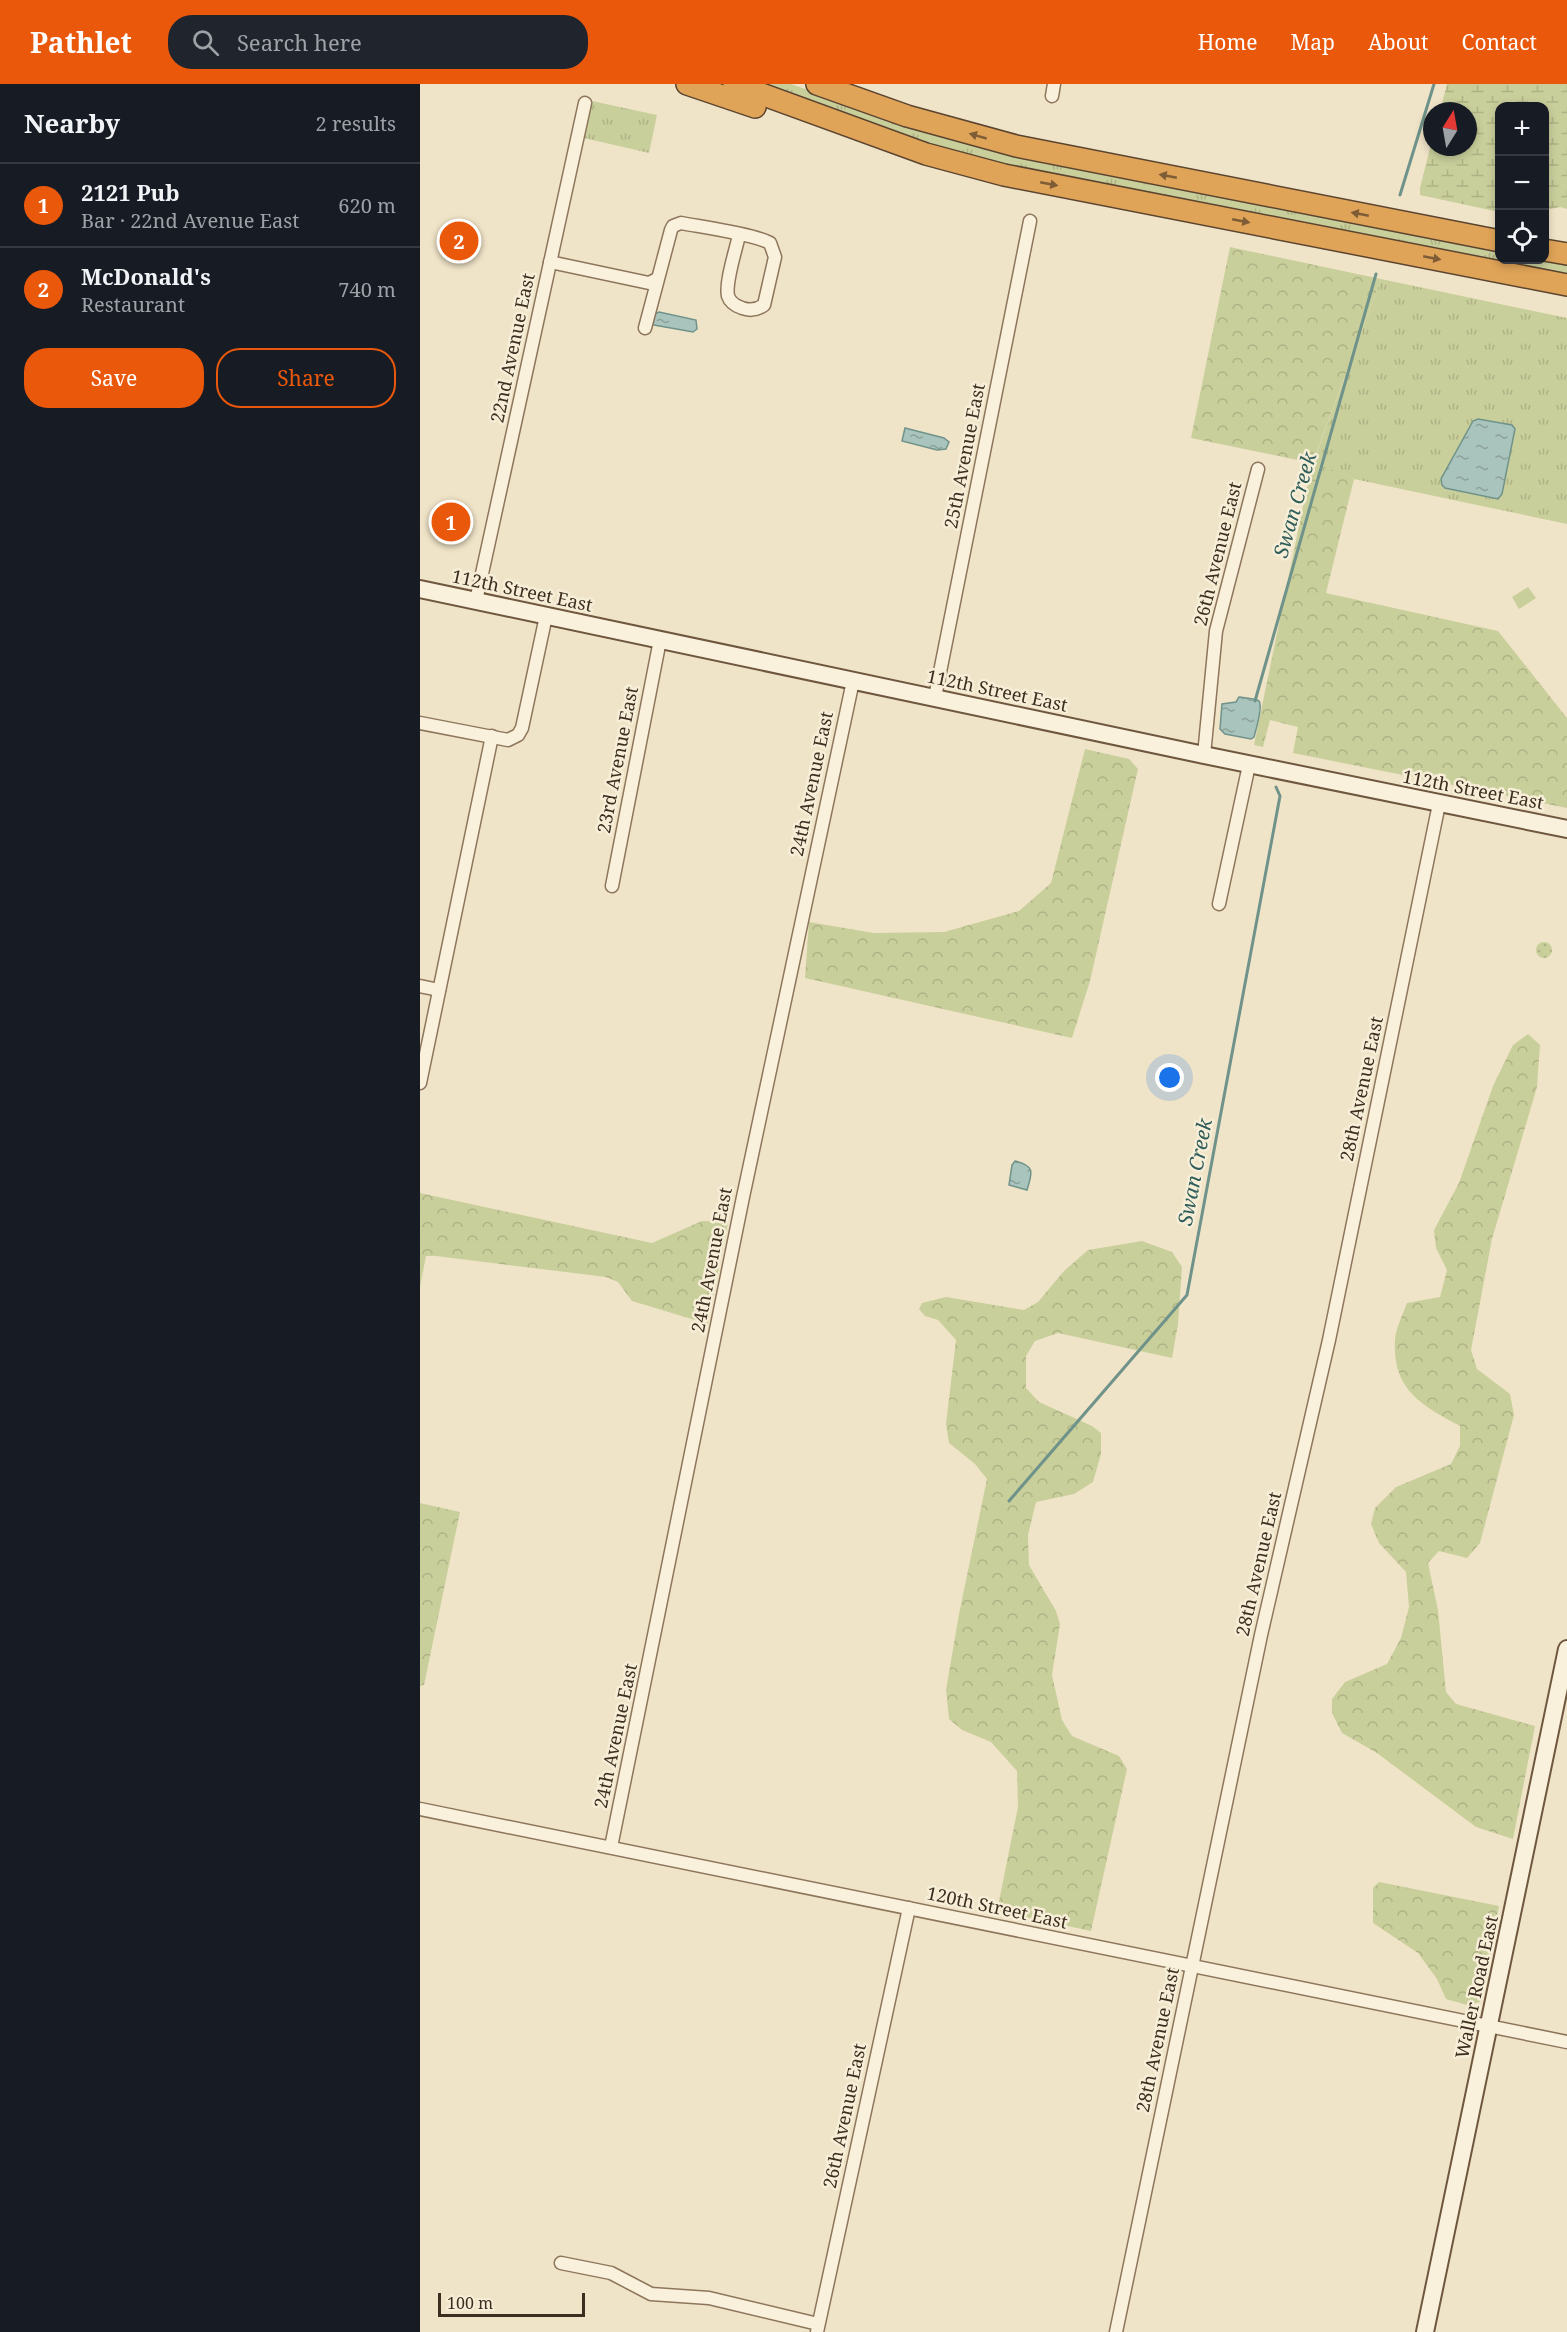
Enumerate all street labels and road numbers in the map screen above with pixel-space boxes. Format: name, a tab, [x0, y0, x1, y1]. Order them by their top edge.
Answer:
street label: 22nd Avenue East	[484, 271, 540, 425]
street label: 25th Avenue East	[938, 381, 990, 530]
street label: 26th Avenue East	[1188, 479, 1247, 628]
street label: 112th Street East	[450, 563, 595, 617]
street label: 112th Street East	[925, 663, 1070, 717]
street label: 23rd Avenue East	[591, 684, 643, 835]
street label: 24th Avenue East	[784, 709, 838, 858]
street label: 112th Street East	[1401, 764, 1546, 814]
street label: 28th Avenue East	[1334, 1014, 1388, 1163]
street label: 24th Avenue East	[685, 1185, 737, 1334]
street label: 28th Avenue East	[1230, 1489, 1286, 1638]
street label: 24th Avenue East	[588, 1661, 642, 1810]
street label: 120th Street East	[925, 1880, 1070, 1934]
street label: Waller Road East	[1449, 1913, 1503, 2060]
street label: 28th Avenue East	[1130, 1965, 1184, 2114]
street label: 26th Avenue East	[817, 2041, 871, 2190]

